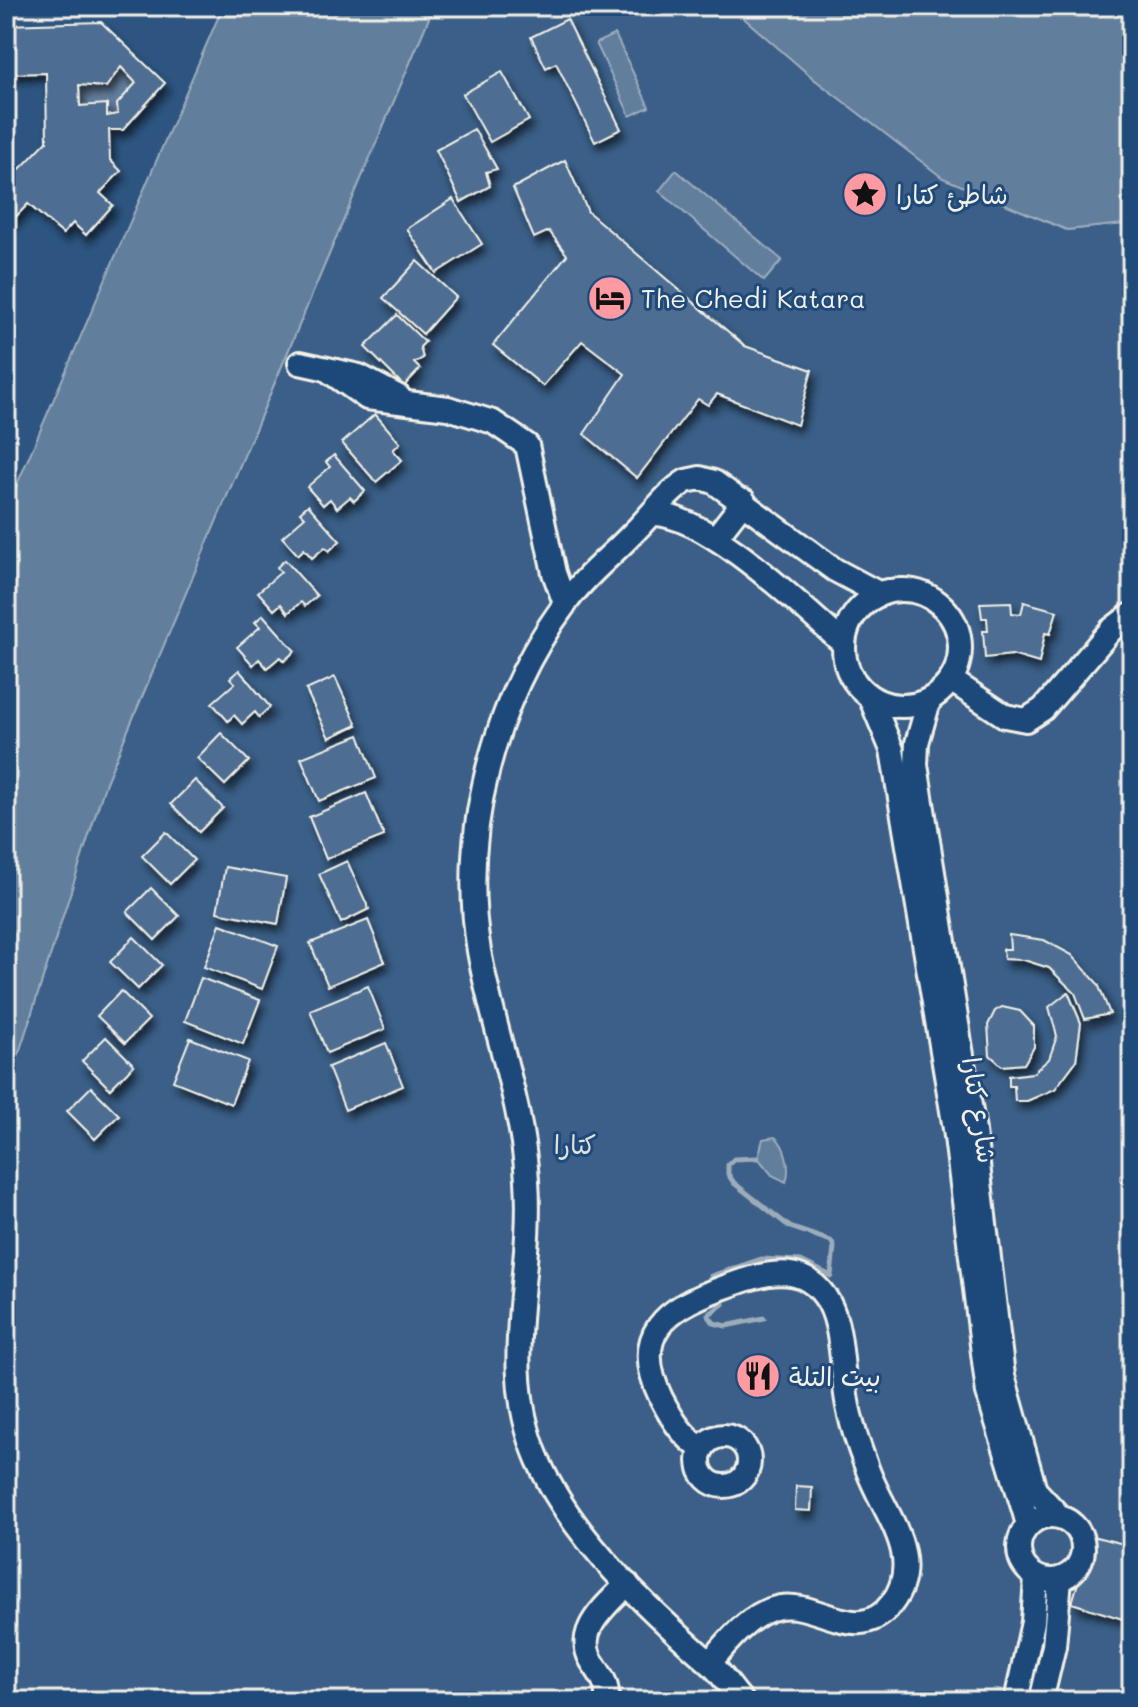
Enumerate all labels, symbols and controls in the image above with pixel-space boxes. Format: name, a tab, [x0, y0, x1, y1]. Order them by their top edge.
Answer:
place icon: شاطئ كتارا	[841, 170, 889, 218]
place label: شاطئ كتارا	[896, 177, 1008, 212]
hotel icon: The Chedi Katara	[586, 274, 634, 322]
place label: The Chedi Katara	[641, 281, 866, 315]
street label: شارع كتارا	[953, 1055, 1005, 1166]
park label: كتارا	[554, 1127, 596, 1161]
restaurant icon: بيت التلة	[734, 1352, 782, 1400]
place label: بيت التلة	[789, 1359, 881, 1393]

